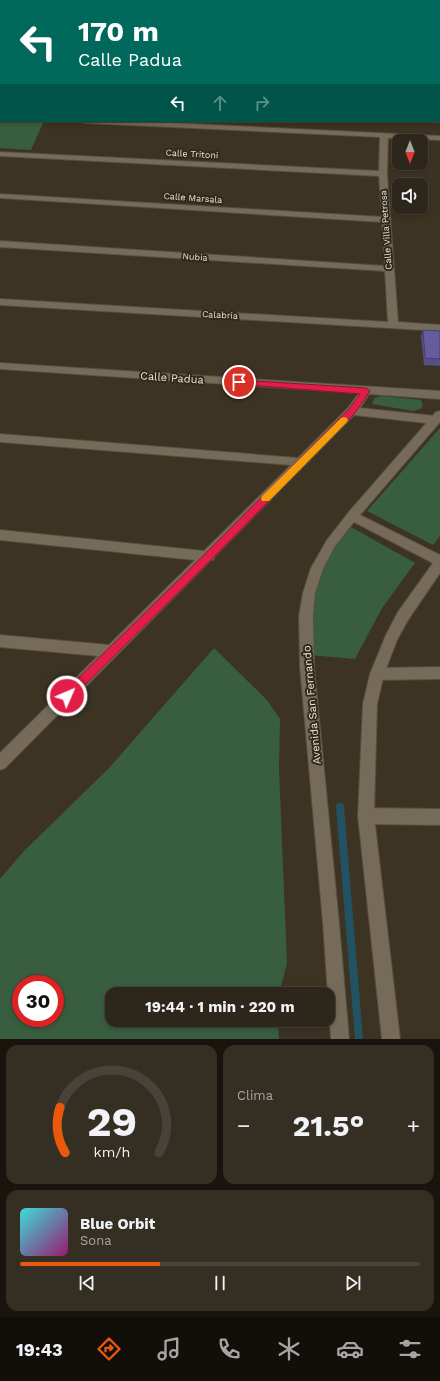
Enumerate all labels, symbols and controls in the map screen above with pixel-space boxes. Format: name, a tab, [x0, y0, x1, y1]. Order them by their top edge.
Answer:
text: 170 m	[78, 15, 159, 48]
icon: left	[12, 16, 64, 68]
text: Calle Padua	[78, 49, 182, 70]
icon: left	[167, 92, 189, 114]
icon: ahead	[209, 92, 231, 114]
icon: right	[251, 92, 273, 114]
north arrow	[392, 134, 428, 170]
map controls	[392, 134, 428, 214]
street label: Calle Tritoni	[165, 148, 219, 160]
button: sound	[392, 178, 428, 214]
street label: Calle Villa Petrosa	[378, 190, 394, 270]
street label: Calle Marsala	[163, 191, 223, 205]
street label: Nubia	[182, 251, 208, 263]
street label: Calabria	[202, 309, 238, 321]
pin	[222, 365, 256, 399]
street label: Calle Padua	[140, 369, 204, 387]
icon: arrive	[228, 371, 250, 393]
street label: Avenida San Fernando	[300, 645, 324, 765]
position arrow	[46, 675, 88, 717]
speed limit sign: 30	[12, 975, 64, 1027]
text: 19:44 · 1 min · 220 m	[145, 998, 295, 1016]
text: Clima	[237, 1088, 273, 1103]
text: 29	[86, 1096, 137, 1145]
text: 21.5°	[293, 1108, 364, 1143]
text: −	[237, 1113, 250, 1138]
text: +	[407, 1113, 420, 1138]
text: km/h	[93, 1143, 130, 1159]
text: Blue Orbit	[80, 1215, 155, 1233]
text: Sona	[80, 1233, 112, 1248]
icon: previous	[76, 1272, 98, 1294]
icon: pause	[209, 1272, 231, 1294]
icon: next	[342, 1272, 364, 1294]
icon: directions	[95, 1335, 123, 1363]
icon: music	[155, 1335, 183, 1363]
icon: phone	[215, 1335, 243, 1363]
icon: climate	[275, 1335, 303, 1363]
icon: car	[336, 1335, 364, 1363]
icon: filters	[396, 1335, 424, 1363]
text: 19:43	[16, 1339, 63, 1360]

